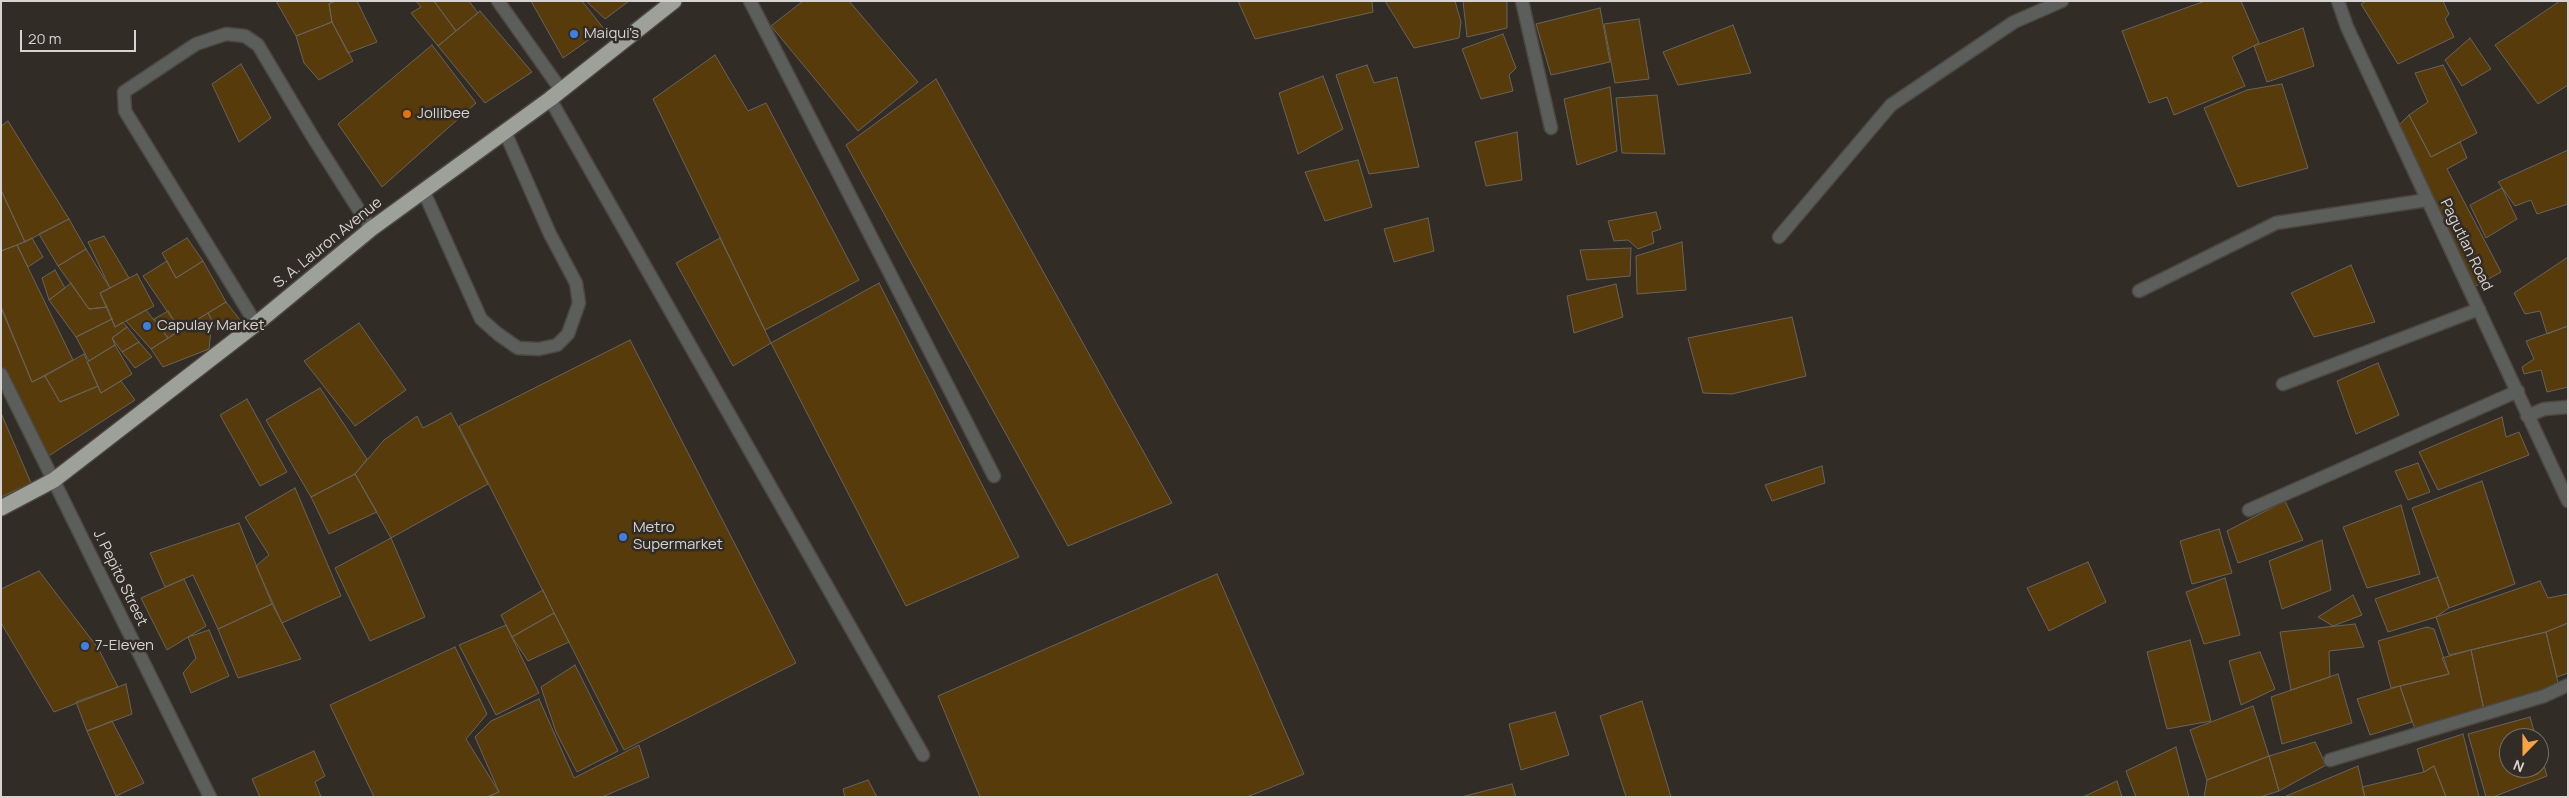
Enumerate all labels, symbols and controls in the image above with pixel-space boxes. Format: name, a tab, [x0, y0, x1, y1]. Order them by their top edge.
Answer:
scale bar	[22, 20, 139, 52]
place label: Maiqui's	[584, 25, 639, 43]
text: 20 m	[28, 28, 61, 49]
marker: Maiqui's	[568, 28, 580, 40]
place label: Jollibee	[417, 105, 470, 123]
marker: Jollibee	[401, 108, 413, 120]
street label: S. A. Lauron Avenue	[270, 194, 386, 292]
street label: Pagutlan Road	[2436, 196, 2496, 294]
place label: Capulay Market	[157, 317, 265, 335]
marker: Capulay Market	[141, 320, 153, 332]
place label: Metro Supermarket	[633, 519, 723, 554]
street label: J. Pepito Street	[89, 527, 151, 629]
marker: Metro Supermarket	[617, 531, 629, 543]
place label: 7-Eleven	[95, 637, 154, 655]
marker: 7-Eleven	[79, 640, 91, 652]
north arrow	[2499, 728, 2549, 778]
text: N	[2510, 756, 2527, 777]

